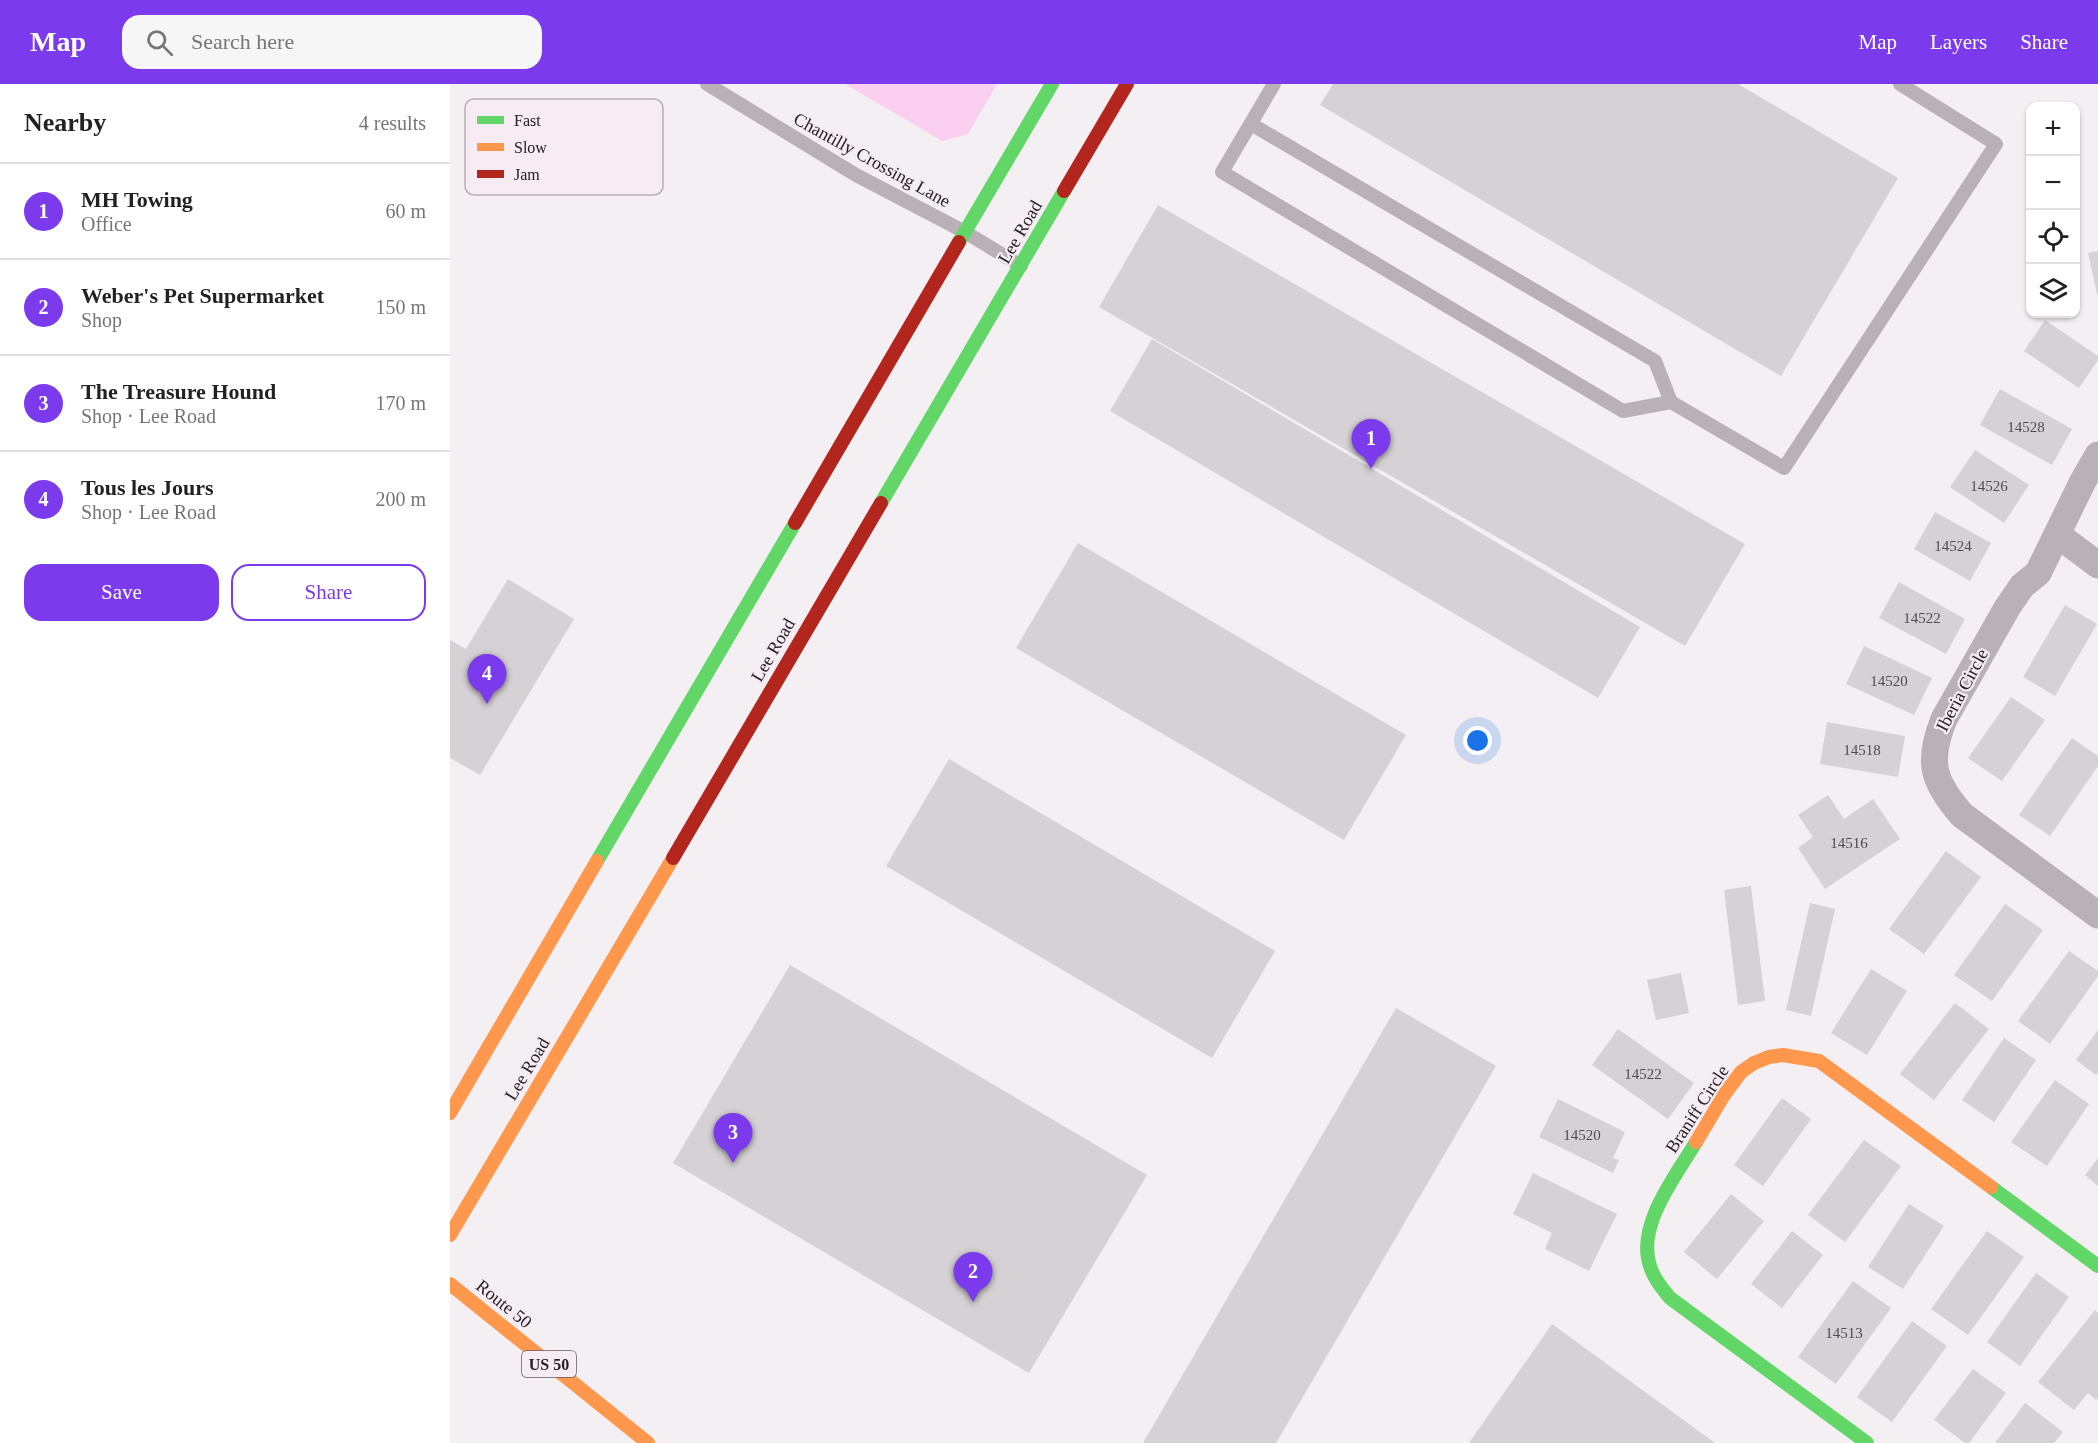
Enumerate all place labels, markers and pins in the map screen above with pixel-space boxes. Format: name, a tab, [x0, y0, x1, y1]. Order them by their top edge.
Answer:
pin: 1	[1352, 420, 1390, 469]
pin: 4	[468, 654, 507, 704]
pin: 3	[714, 1114, 752, 1163]
pin: 2	[954, 1252, 992, 1302]

